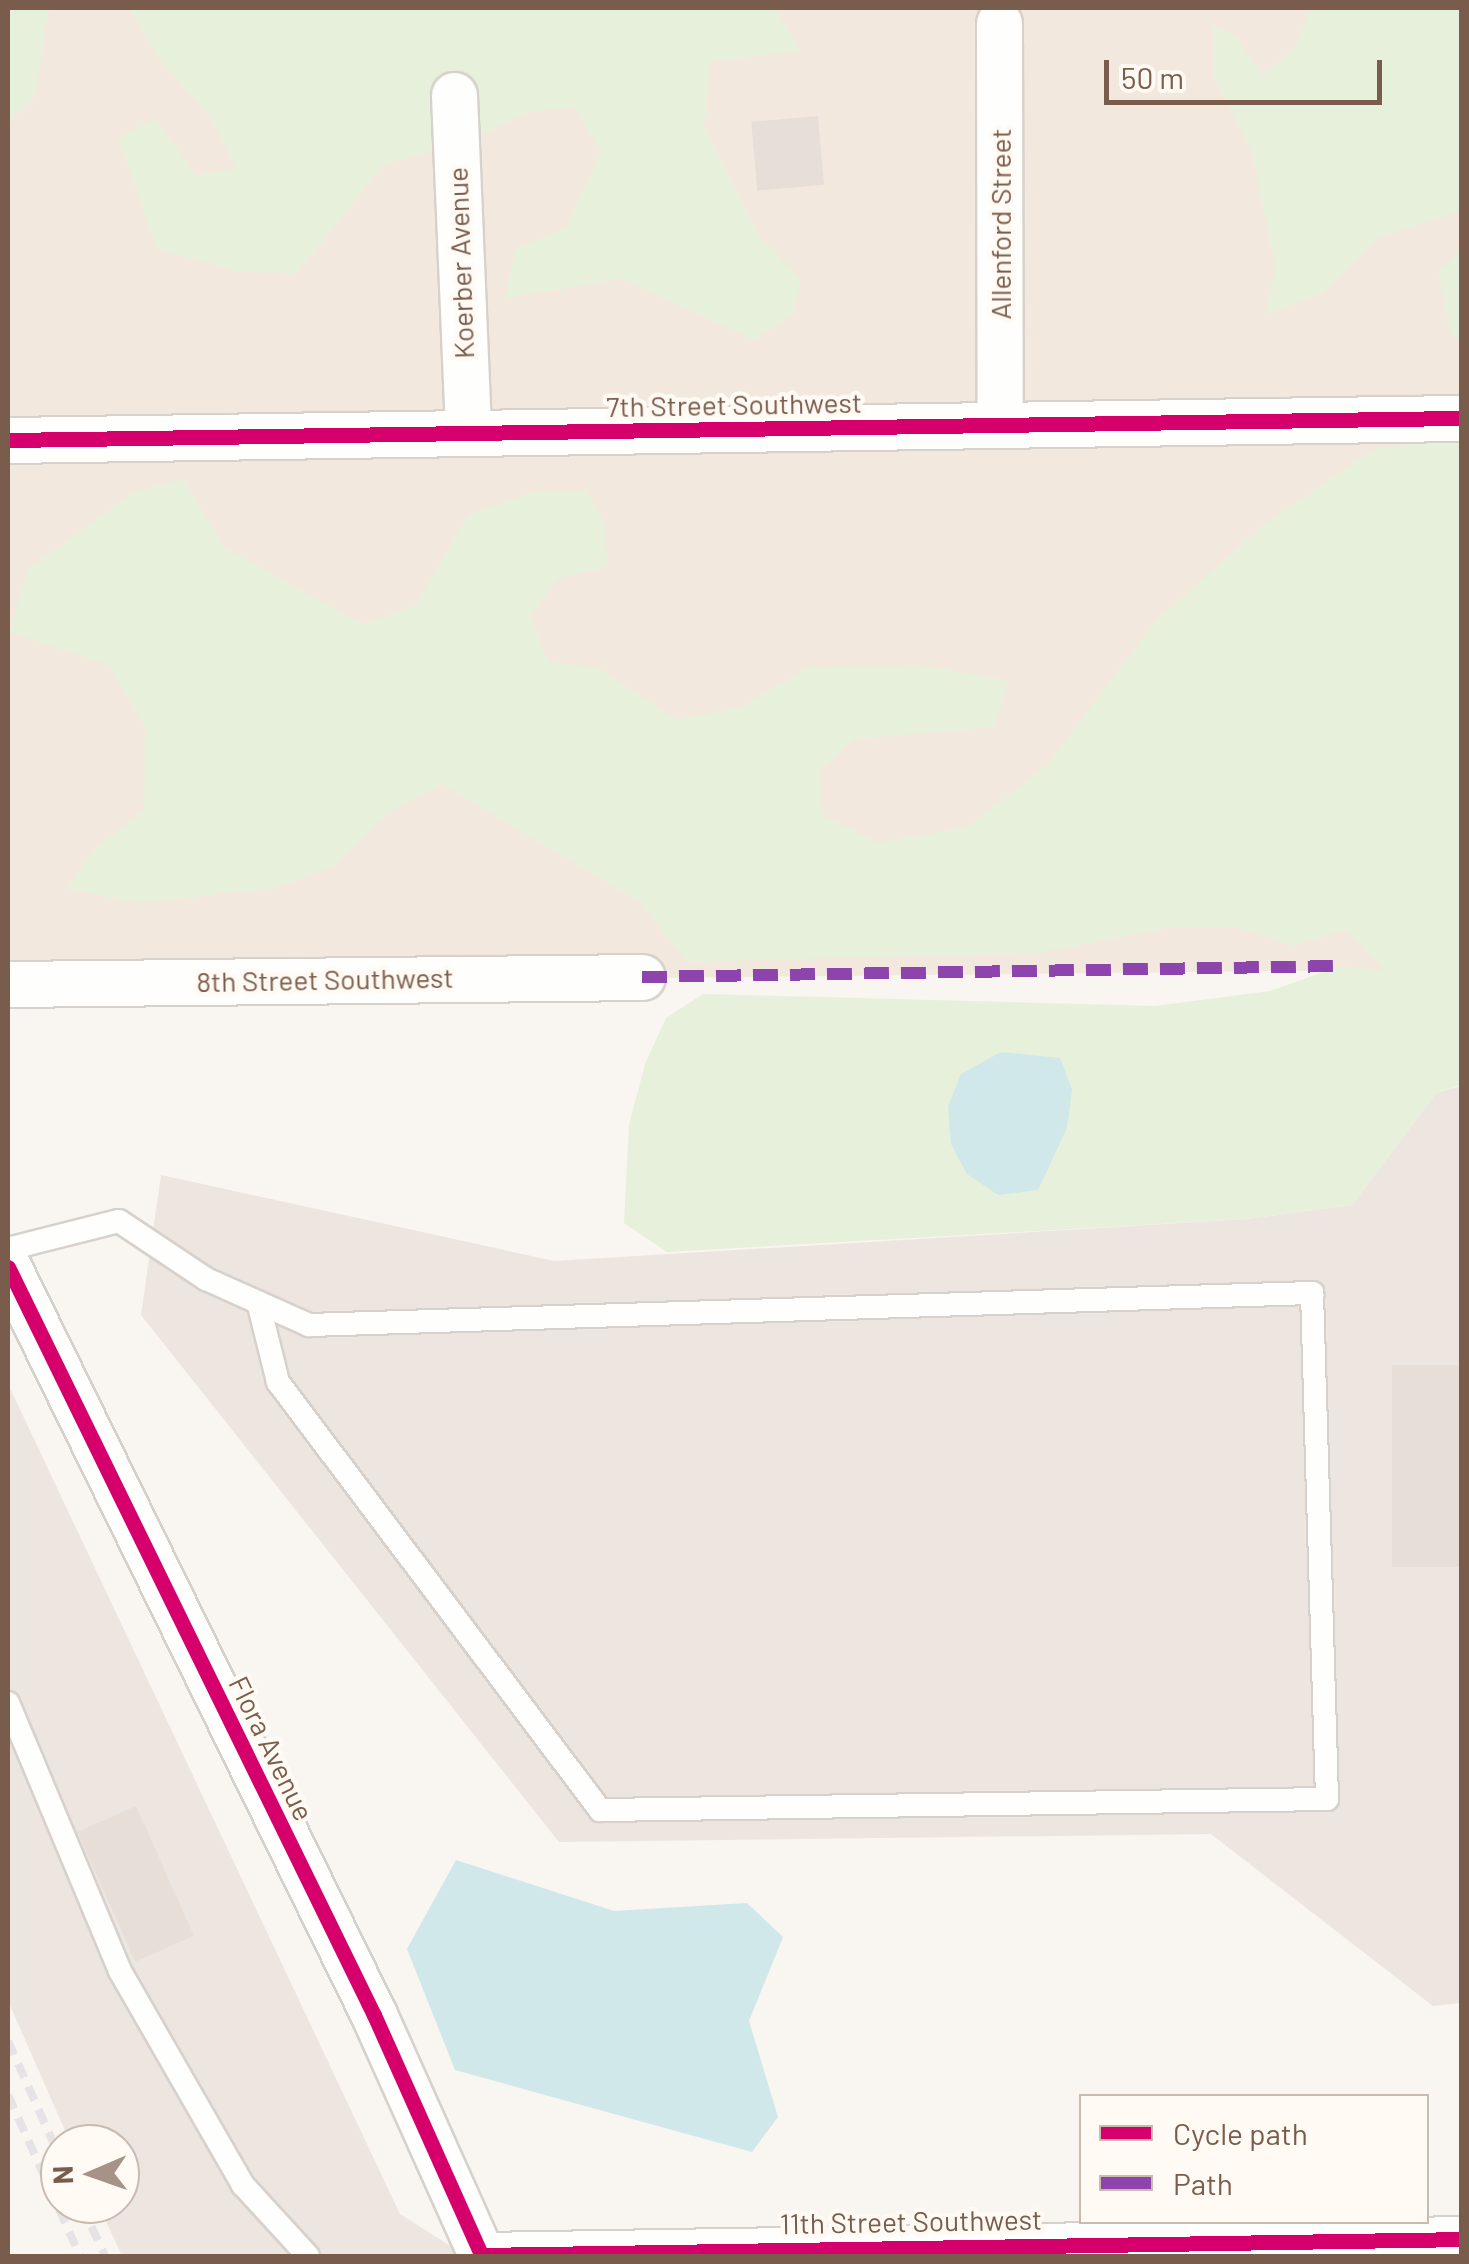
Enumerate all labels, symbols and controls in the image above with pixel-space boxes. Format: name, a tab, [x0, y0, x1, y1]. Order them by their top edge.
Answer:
scale bar	[1109, 40, 1386, 102]
text: 50 m	[1121, 59, 1184, 95]
street label: Allenford Street	[983, 128, 1017, 320]
street label: Koerber Avenue	[440, 167, 480, 359]
street label: 7th Street Southwest	[606, 385, 862, 423]
street label: 8th Street Southwest	[196, 960, 454, 998]
street label: Flora Avenue	[223, 1670, 321, 1826]
legend	[1079, 2094, 1429, 2224]
text: Cycle path	[1173, 2115, 1308, 2151]
north arrow	[40, 2124, 140, 2224]
text: N	[45, 2165, 79, 2185]
text: Path	[1173, 2165, 1233, 2201]
street label: 11th Street Southwest	[780, 2202, 1042, 2240]

